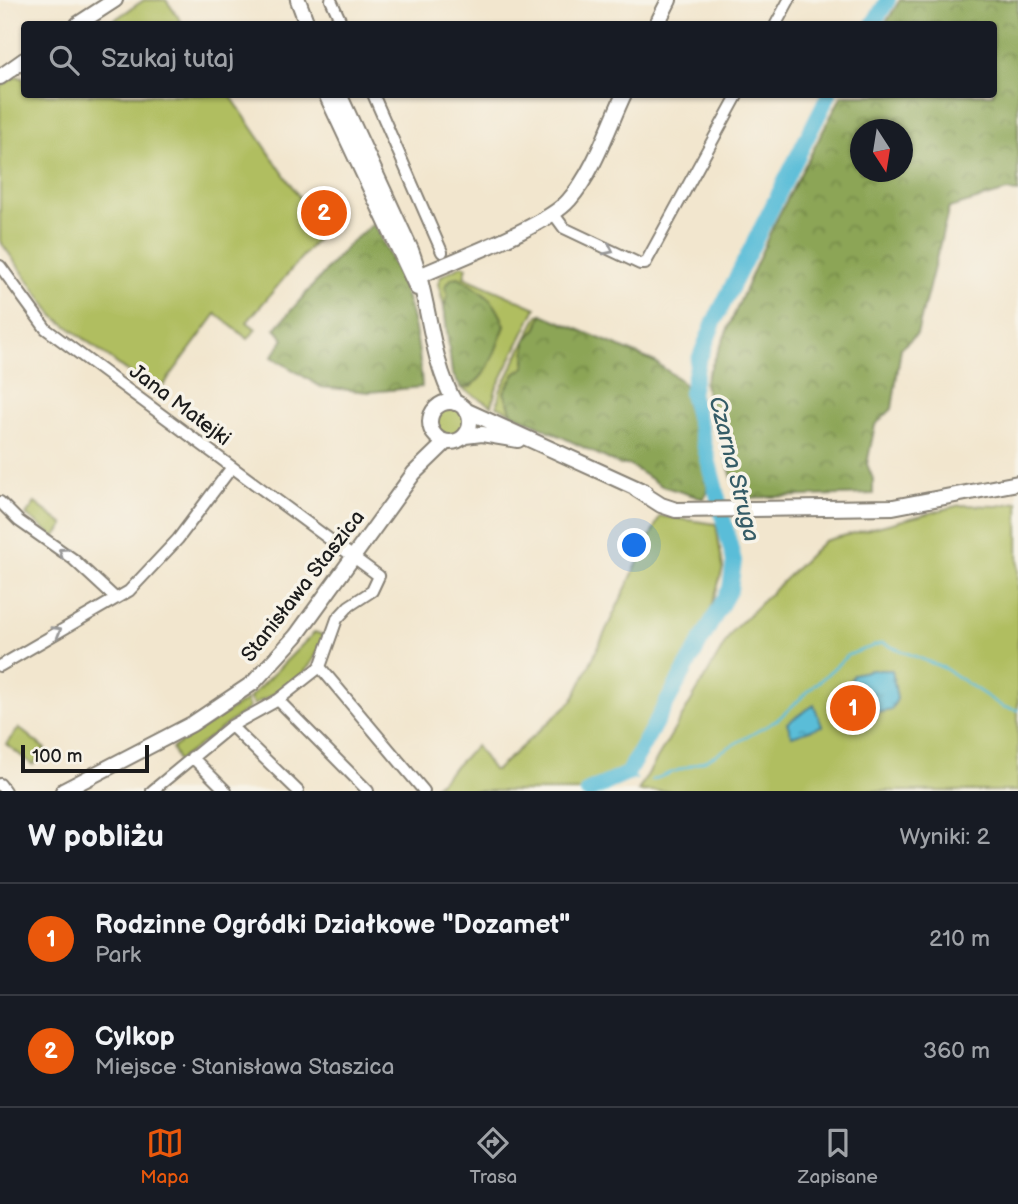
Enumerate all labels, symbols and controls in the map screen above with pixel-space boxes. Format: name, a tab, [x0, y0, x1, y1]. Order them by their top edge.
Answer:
search box	[21, 21, 997, 98]
icon: search	[45, 41, 83, 79]
text: Szukaj tutaj	[101, 44, 234, 75]
north arrow	[850, 119, 913, 182]
pin: 2	[301, 187, 347, 239]
one-way arrow	[602, 241, 614, 255]
street label: Jana Matejki	[124, 359, 236, 451]
water label: Czarna Struga	[702, 393, 766, 545]
street label: Stanisława Staszica	[236, 505, 370, 667]
your location	[617, 528, 651, 562]
one-way arrow	[58, 548, 71, 560]
one-way arrow	[49, 627, 62, 640]
pin: 1	[830, 682, 876, 734]
scale bar	[21, 742, 149, 774]
text: 100 m	[32, 745, 83, 768]
text: W pobliżu	[28, 819, 164, 855]
text: Wyniki: 2	[899, 823, 990, 851]
text: Rodzinne Ogródki Działkowe "Dozamet"	[95, 910, 570, 941]
text: 1	[46, 925, 56, 953]
text: 210 m	[929, 925, 990, 953]
text: Park	[95, 941, 141, 969]
text: Cylkop	[95, 1022, 175, 1053]
text: 2	[44, 1037, 58, 1065]
text: 360 m	[923, 1037, 990, 1065]
text: Miejsce · Stanisława Staszica	[95, 1053, 395, 1081]
tab: Mapa	[140, 1124, 189, 1189]
tab: Trasa	[470, 1124, 517, 1189]
tab: Zapisane	[798, 1124, 878, 1189]

